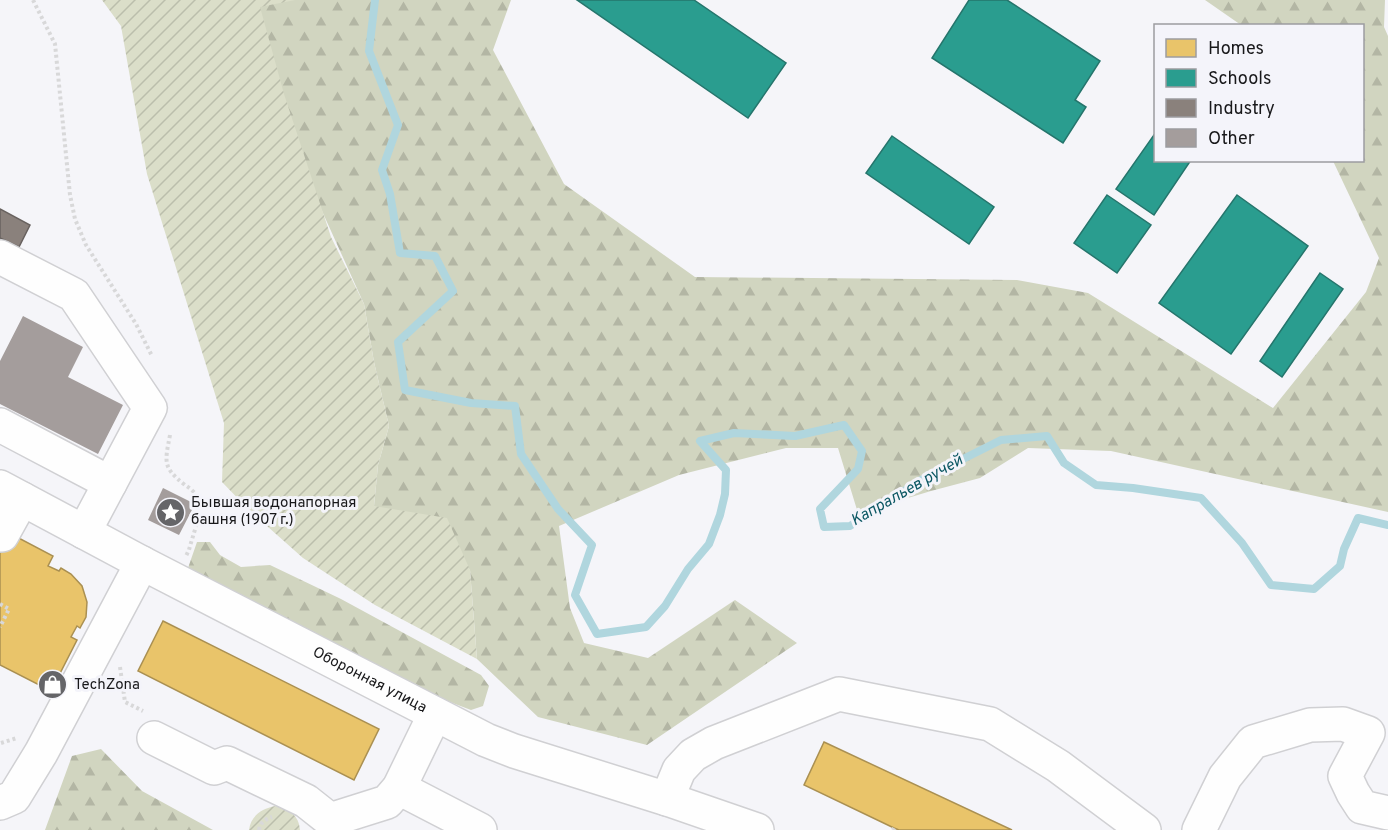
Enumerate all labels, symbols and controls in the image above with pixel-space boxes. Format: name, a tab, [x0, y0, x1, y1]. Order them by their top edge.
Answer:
legend	[1154, 24, 1364, 162]
text: Homes	[1208, 38, 1264, 61]
text: Schools	[1208, 68, 1271, 91]
text: Industry	[1208, 98, 1275, 121]
text: Other	[1208, 128, 1255, 151]
water label: Капральев ручей	[847, 450, 967, 531]
place label: Бывшая водонапорная башня (1907 г.)	[191, 494, 357, 530]
place icon: Бывшая водонапорная башня (1907 г.)	[154, 496, 186, 528]
street label: Оборонная улица	[309, 643, 430, 717]
shop icon: TechZona	[37, 669, 69, 701]
place label: TechZona	[74, 676, 140, 695]

